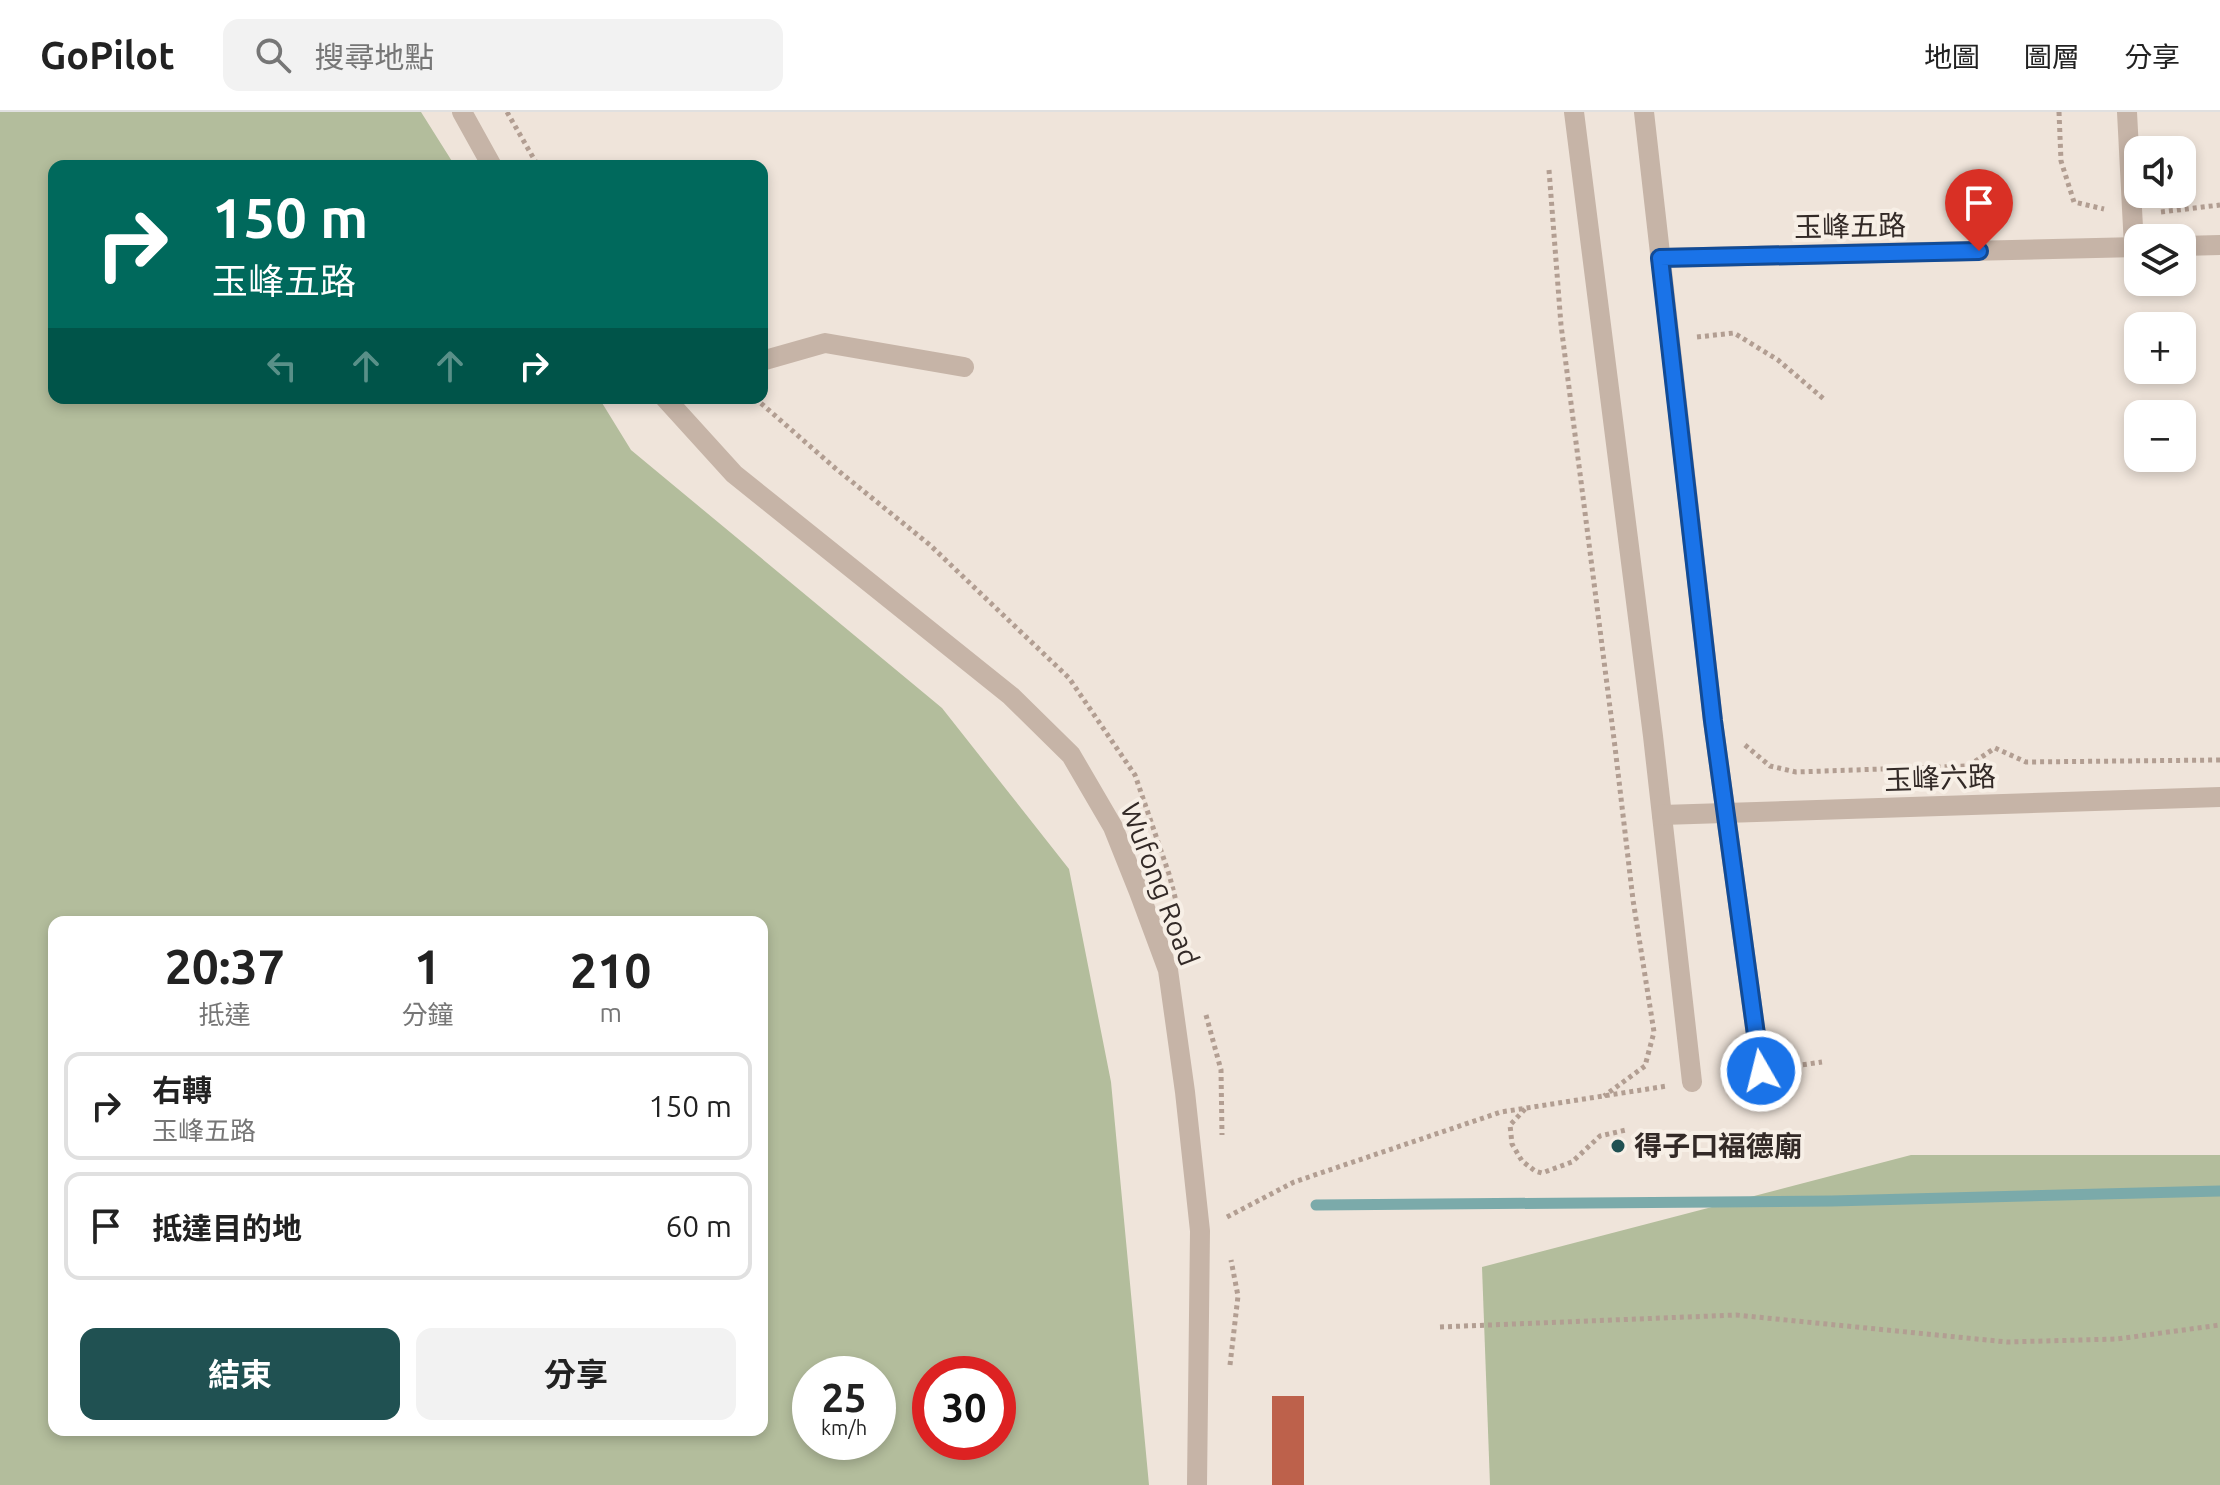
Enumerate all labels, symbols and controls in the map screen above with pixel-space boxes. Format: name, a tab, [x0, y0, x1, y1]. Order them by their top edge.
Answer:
search box	[223, 19, 783, 91]
icon: search	[251, 33, 295, 77]
text: GoPilot	[40, 34, 175, 76]
text: 搜尋地點	[315, 40, 435, 74]
text: 地圖	[1924, 41, 1980, 72]
text: 圖層	[2024, 41, 2080, 72]
text: 分享	[2124, 41, 2180, 72]
map controls	[2124, 136, 2196, 472]
button: sound	[2124, 136, 2196, 208]
pin	[1945, 169, 2013, 251]
icon: arrive	[1957, 181, 2001, 225]
text: 150 m	[212, 186, 368, 249]
icon: right	[80, 192, 184, 296]
street label: 玉峰五路	[1794, 209, 1906, 242]
button: layers	[2124, 224, 2196, 296]
text: 玉峰五路	[212, 260, 356, 301]
button: +	[2124, 312, 2196, 384]
icon: left	[260, 344, 304, 388]
icon: ahead	[344, 344, 388, 388]
icon: ahead	[428, 344, 472, 388]
icon: right	[512, 344, 556, 388]
button: −	[2124, 400, 2196, 472]
street label: 玉峰六路	[1883, 760, 1996, 795]
street label: Wufong Road	[1115, 798, 1206, 970]
text: 20:37	[165, 939, 285, 993]
text: 1	[414, 939, 441, 993]
text: 210	[570, 943, 651, 997]
text: m	[599, 998, 622, 1027]
text: 抵達	[199, 1000, 251, 1029]
text: 分鐘	[401, 1000, 453, 1029]
position arrow	[1719, 1029, 1803, 1113]
text: 右轉	[152, 1073, 212, 1107]
icon: right	[84, 1084, 128, 1128]
text: 150 m	[648, 1089, 732, 1123]
text: 玉峰五路	[152, 1116, 256, 1145]
place label: 得子口福德廟	[1634, 1130, 1802, 1161]
marker: 得子口福德廟	[1609, 1137, 1627, 1155]
icon: arrive	[84, 1204, 128, 1248]
text: 60 m	[665, 1209, 732, 1243]
text: 抵達目的地	[152, 1211, 302, 1245]
button: 結束	[80, 1328, 400, 1420]
button: 分享	[416, 1328, 736, 1420]
speed limit sign: 30	[912, 1356, 1016, 1460]
text: 25	[821, 1375, 867, 1420]
text: km/h	[821, 1416, 867, 1439]

